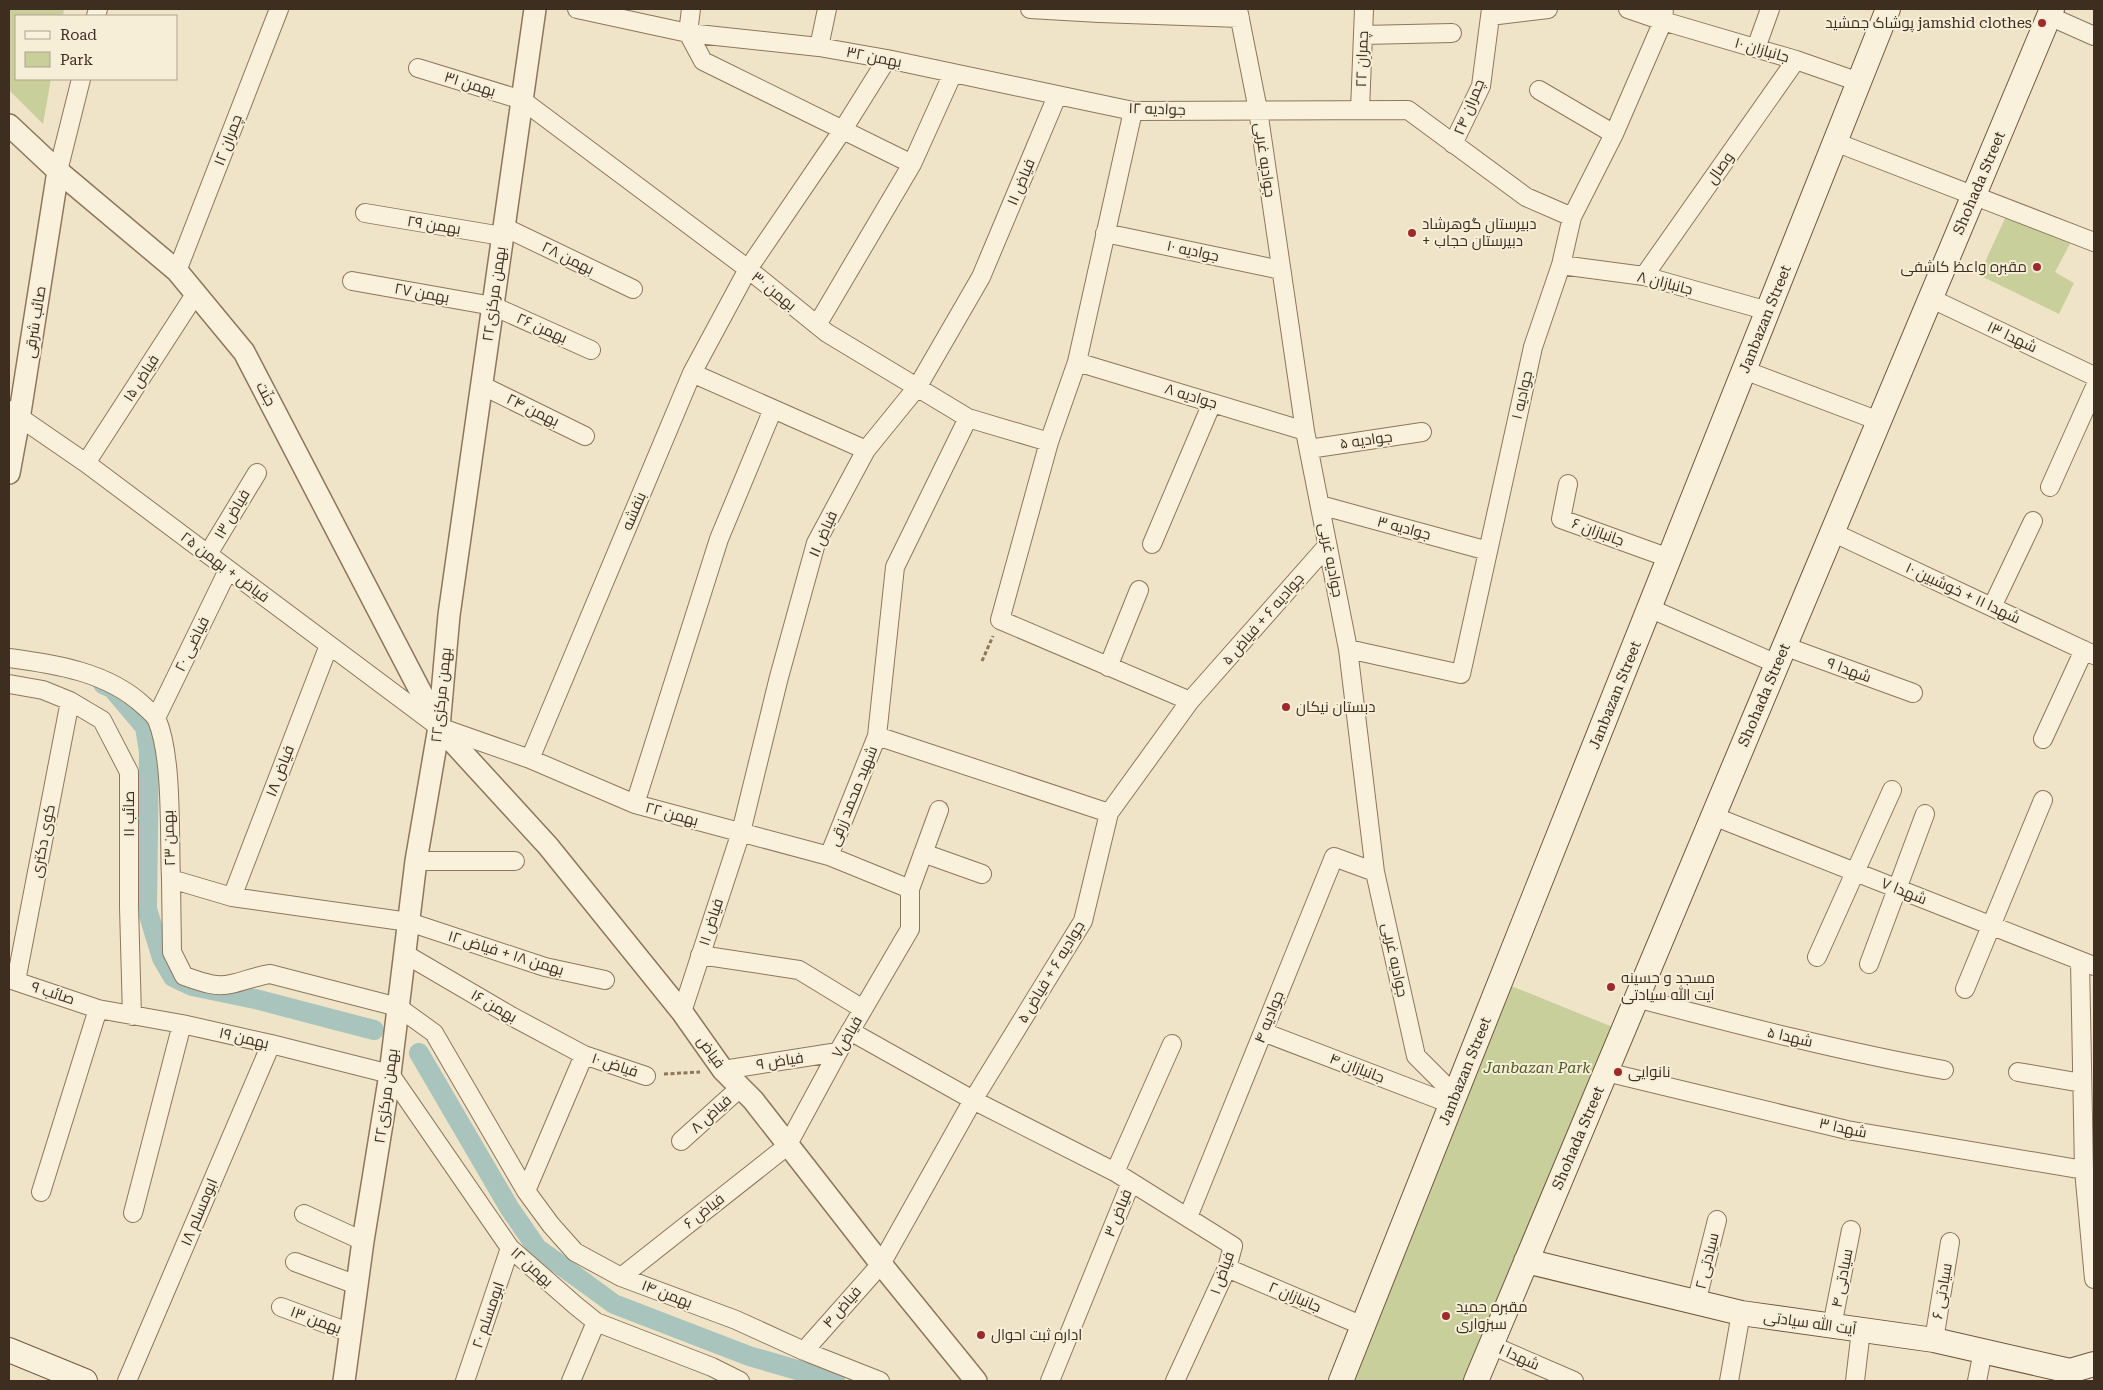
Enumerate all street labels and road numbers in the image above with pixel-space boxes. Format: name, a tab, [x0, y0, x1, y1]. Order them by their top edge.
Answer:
street label: چمران ۲۲	[1352, 30, 1373, 88]
street label: جانبازان ۱۰	[1732, 34, 1791, 67]
street label: بهمن ۳۲	[844, 43, 903, 72]
street label: بهمن ۳۱	[442, 68, 498, 101]
street label: چمران ۲۴	[1450, 76, 1489, 138]
street label: جوادیه ۱۲	[1128, 99, 1186, 119]
street label: چمران ۱۲	[210, 112, 247, 168]
street label: جوادیه غربی	[1250, 121, 1279, 199]
street label: Shohada Street	[1949, 128, 2009, 237]
street label: وصال	[1703, 149, 1737, 187]
street label: فیاض ۱۱	[1003, 156, 1040, 208]
street label: بهمن ۲۹	[406, 212, 462, 239]
street label: جوادیه ۱۰	[1165, 237, 1221, 265]
street label: بهمن ۲۸	[539, 238, 597, 279]
street label: ۲۲بهمن مرکزی	[478, 245, 511, 343]
street label: Janbazan Street	[1735, 262, 1795, 376]
street label: جانبازان ۸	[1635, 267, 1695, 300]
street label: بهمن ۳۰	[747, 268, 800, 315]
street label: بهمن ۲۷	[393, 279, 451, 308]
street label: صائب شرقی	[20, 285, 51, 360]
street label: بهمن ۲۶	[514, 309, 570, 348]
street label: شهدا ۱۳	[1984, 318, 2040, 357]
street label: فیاض ۱۵	[119, 351, 164, 405]
street label: جوادیه ۱	[1508, 369, 1536, 421]
street label: جنّت	[252, 379, 280, 409]
street label: جوادیه ۸	[1162, 379, 1220, 413]
street label: بهمن ۲۴	[503, 390, 562, 431]
street label: جوادیه ۵	[1339, 427, 1393, 453]
street label: فیاض ۱۳	[210, 486, 255, 542]
street label: بنفشه	[618, 489, 650, 533]
street label: فیاض ۱۱	[805, 508, 842, 560]
street label: جوادیه ۳	[1375, 512, 1433, 544]
street label: جانبازان ۶	[1569, 514, 1627, 551]
street label: جوادیه غربی	[1314, 521, 1347, 599]
street label: فیاض + بهمن ۲۵	[177, 528, 273, 607]
street label: شهدا ۱۱ + خوشبین ۱۰	[1902, 559, 2023, 628]
street label: جوادیه ۶ + فیاض ۵	[1218, 569, 1309, 669]
street label: فیاضی ۲۰	[171, 614, 214, 675]
street label: Janbazan Street	[1585, 638, 1645, 752]
street label: Shohada Street	[1734, 640, 1794, 749]
street label: ۲۲بهمن مرکزی	[427, 647, 456, 744]
street label: شهدا ۹	[1824, 654, 1874, 687]
street label: فیاض ۱۸	[262, 743, 299, 800]
street label: شهید محمد زرقی	[825, 743, 882, 849]
street label: صائب ۱۱	[120, 791, 138, 837]
street label: بهمن ۲۲	[643, 798, 700, 831]
street label: کوی دکتری	[27, 803, 60, 879]
street label: بهمن ۲۳	[159, 809, 180, 866]
street label: شهدا ۷	[1878, 874, 1929, 909]
street label: فیاض ۱۱	[695, 896, 728, 948]
street label: جوادیه ۶ + فیاض ۵	[1013, 918, 1089, 1027]
street label: جوادیه غربی	[1377, 921, 1412, 999]
street label: بهمن ۱۸ + فیاض ۱۲	[445, 927, 566, 980]
street label: صائب ۹	[29, 978, 77, 1008]
street label: بهمن ۱۶	[467, 986, 520, 1027]
street label: جوادیه ۴	[1250, 988, 1288, 1046]
street label: فیاض۷	[828, 1013, 867, 1062]
street label: Janbazan Street	[1435, 1014, 1495, 1128]
street label: شهدا ۵	[1765, 1023, 1815, 1052]
street label: بهمن ۱۹	[217, 1024, 271, 1053]
street label: فیاض	[692, 1032, 729, 1072]
street label: ۲۲بهمن مرکزی	[370, 1047, 403, 1145]
street label: فیاض ۹	[755, 1048, 805, 1075]
street label: فیاض ۱۰	[589, 1049, 641, 1082]
street label: جانبازان ۴	[1327, 1049, 1387, 1088]
street label: Shohada Street	[1548, 1083, 1608, 1192]
street label: فیاض ۸	[687, 1091, 736, 1138]
street label: شهدا ۳	[1817, 1114, 1868, 1143]
street label: ابومسلم ۱۸	[177, 1176, 222, 1249]
street label: فیاض ۳	[1100, 1187, 1137, 1240]
street label: فیاض ۶	[680, 1190, 729, 1233]
street label: سیادتی ۲	[1691, 1231, 1724, 1291]
street label: بهمن ۱۲	[506, 1243, 557, 1291]
street label: سیادتی ۴	[1827, 1247, 1857, 1309]
street label: فیاض ۱	[1206, 1249, 1239, 1297]
street label: سیادتی ۶	[1928, 1262, 1957, 1321]
street label: بهمن ۱۴	[639, 1276, 695, 1313]
street label: جانبازان ۲	[1266, 1278, 1324, 1317]
street label: ابومسلم ۲۰	[468, 1279, 509, 1351]
street label: فیاض ۴	[819, 1282, 866, 1332]
street label: بهمن ۱۳	[288, 1302, 344, 1338]
street label: آیت الله سیادتی	[1762, 1307, 1858, 1339]
street label: شهدا ۱	[1495, 1340, 1542, 1375]

